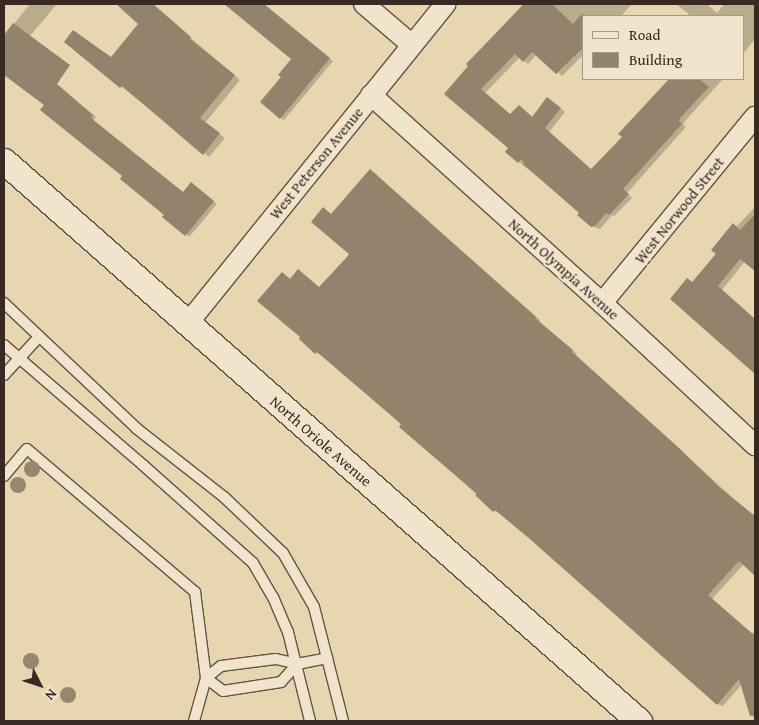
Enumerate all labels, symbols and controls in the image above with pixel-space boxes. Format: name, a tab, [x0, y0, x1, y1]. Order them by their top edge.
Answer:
legend	[582, 15, 744, 80]
text: Road	[629, 24, 660, 45]
text: Building	[629, 49, 682, 70]
street label: West Peterson Avenue	[265, 103, 367, 223]
street label: West Norwood Street	[630, 153, 728, 267]
street label: North Olympia Avenue	[505, 215, 623, 323]
street label: North Oriole Avenue	[267, 392, 375, 490]
north arrow	[15, 660, 65, 710]
text: N	[41, 685, 62, 705]

